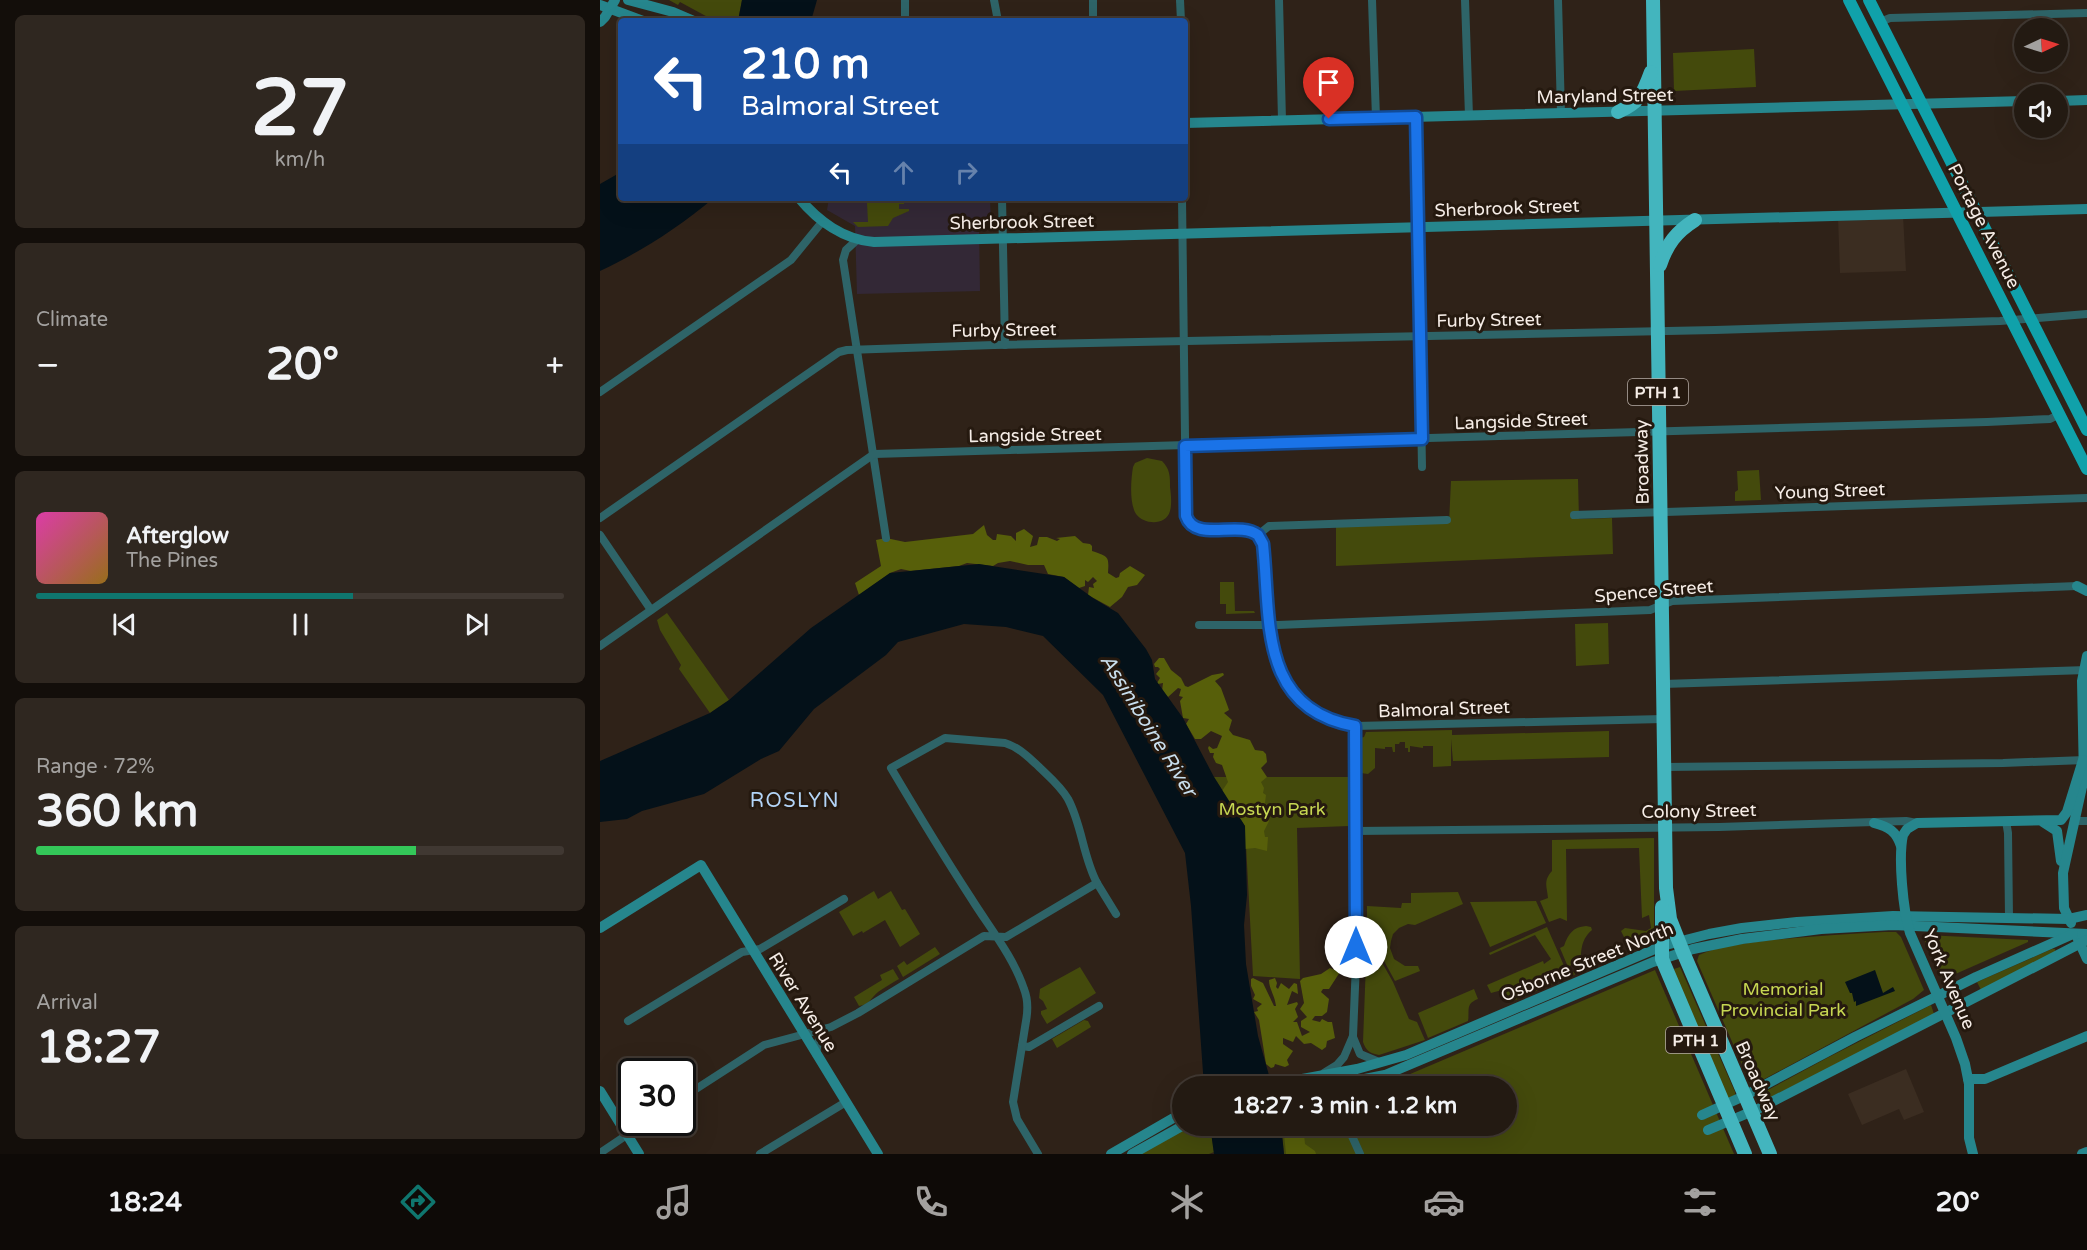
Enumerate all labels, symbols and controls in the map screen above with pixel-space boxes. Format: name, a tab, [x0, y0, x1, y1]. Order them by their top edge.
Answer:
north arrow	[2014, 18, 2068, 72]
map controls	[2014, 18, 2068, 138]
text: 210 m	[741, 39, 870, 90]
icon: left	[642, 42, 720, 120]
pin	[1303, 57, 1354, 119]
text: 27	[251, 62, 349, 156]
icon: arrive	[1312, 66, 1345, 99]
street label: Maryland Street	[1536, 84, 1674, 108]
button: sound	[2014, 84, 2068, 138]
text: Balmoral Street	[741, 90, 939, 123]
text: km/h	[275, 148, 325, 172]
icon: left	[824, 156, 857, 189]
icon: ahead	[887, 156, 920, 189]
icon: right	[950, 156, 983, 189]
street label: Portage Avenue	[1943, 160, 2025, 292]
street label: Sherbrook Street	[1434, 194, 1580, 222]
street label: Sherbrook Street	[949, 210, 1095, 234]
text: Climate	[36, 308, 108, 332]
street label: Furby Street	[1436, 308, 1542, 332]
street label: Furby Street	[951, 318, 1057, 342]
text: 20°	[266, 338, 339, 392]
text: −	[36, 346, 60, 385]
text: +	[545, 346, 564, 385]
road number: PTH 1	[1628, 379, 1688, 405]
street label: Langside Street	[1454, 408, 1588, 434]
street label: Broadway	[1630, 419, 1654, 505]
street label: Langside Street	[968, 423, 1102, 447]
street label: Young Street	[1774, 478, 1886, 504]
text: Afterglow	[126, 523, 229, 549]
text: The Pines	[126, 549, 218, 573]
street label: Spence Street	[1594, 575, 1714, 607]
icon: previous	[108, 608, 141, 641]
icon: pause	[284, 608, 317, 641]
icon: next	[460, 608, 493, 641]
water label: Assiniboine River	[1095, 650, 1203, 803]
street label: Balmoral Street	[1378, 696, 1511, 722]
text: Range · 72%	[36, 755, 155, 779]
text: 360 km	[36, 785, 198, 839]
district label: ROSLYN	[750, 789, 840, 813]
park label: Mostyn Park	[1218, 798, 1326, 820]
street label: Colony Street	[1641, 799, 1757, 823]
position arrow	[1324, 915, 1388, 979]
street label: Osborne Street North	[1497, 917, 1677, 1007]
street label: York Avenue	[1918, 925, 1980, 1033]
street label: River Avenue	[764, 948, 842, 1056]
park label: Memorial Provincial Park	[1720, 978, 1846, 1021]
text: Arrival	[36, 991, 98, 1015]
text: 18:27	[36, 1021, 161, 1075]
road number: PTH 1	[1666, 1027, 1726, 1053]
street label: Broadway	[1731, 1038, 1786, 1125]
speed limit sign: 30	[618, 1058, 696, 1136]
text: 18:27 · 3 min · 1.2 km	[1232, 1093, 1457, 1119]
icon: directions	[397, 1181, 439, 1223]
icon: music	[653, 1181, 695, 1223]
icon: phone	[910, 1181, 952, 1223]
icon: climate	[1166, 1181, 1208, 1223]
icon: car	[1423, 1181, 1465, 1223]
icon: filters	[1679, 1181, 1721, 1223]
text: 18:24	[107, 1186, 182, 1219]
text: 20°	[1936, 1186, 1980, 1219]

